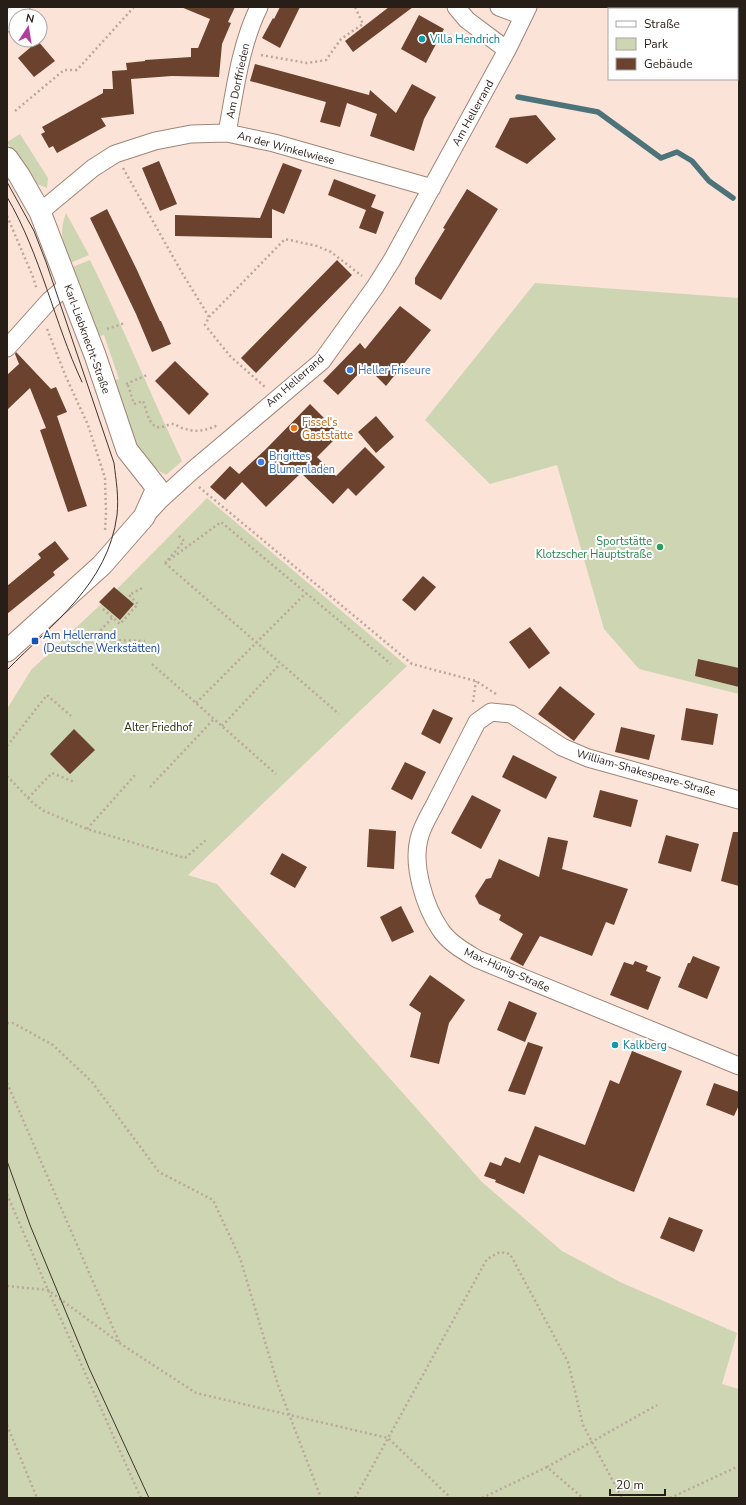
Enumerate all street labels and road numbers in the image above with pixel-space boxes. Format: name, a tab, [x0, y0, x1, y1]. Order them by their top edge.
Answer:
street label: Am Dorffrieden	[223, 42, 253, 120]
street label: Am Hellerrand	[449, 77, 497, 149]
street label: An der Winkelwiese	[236, 128, 336, 168]
street label: Karl-Liebknecht-Straße	[60, 282, 114, 396]
street label: Am Hellerrand	[262, 351, 328, 411]
street label: William-Shakespeare-Straße	[575, 746, 717, 800]
street label: Max-Hünig-Straße	[462, 944, 552, 996]

